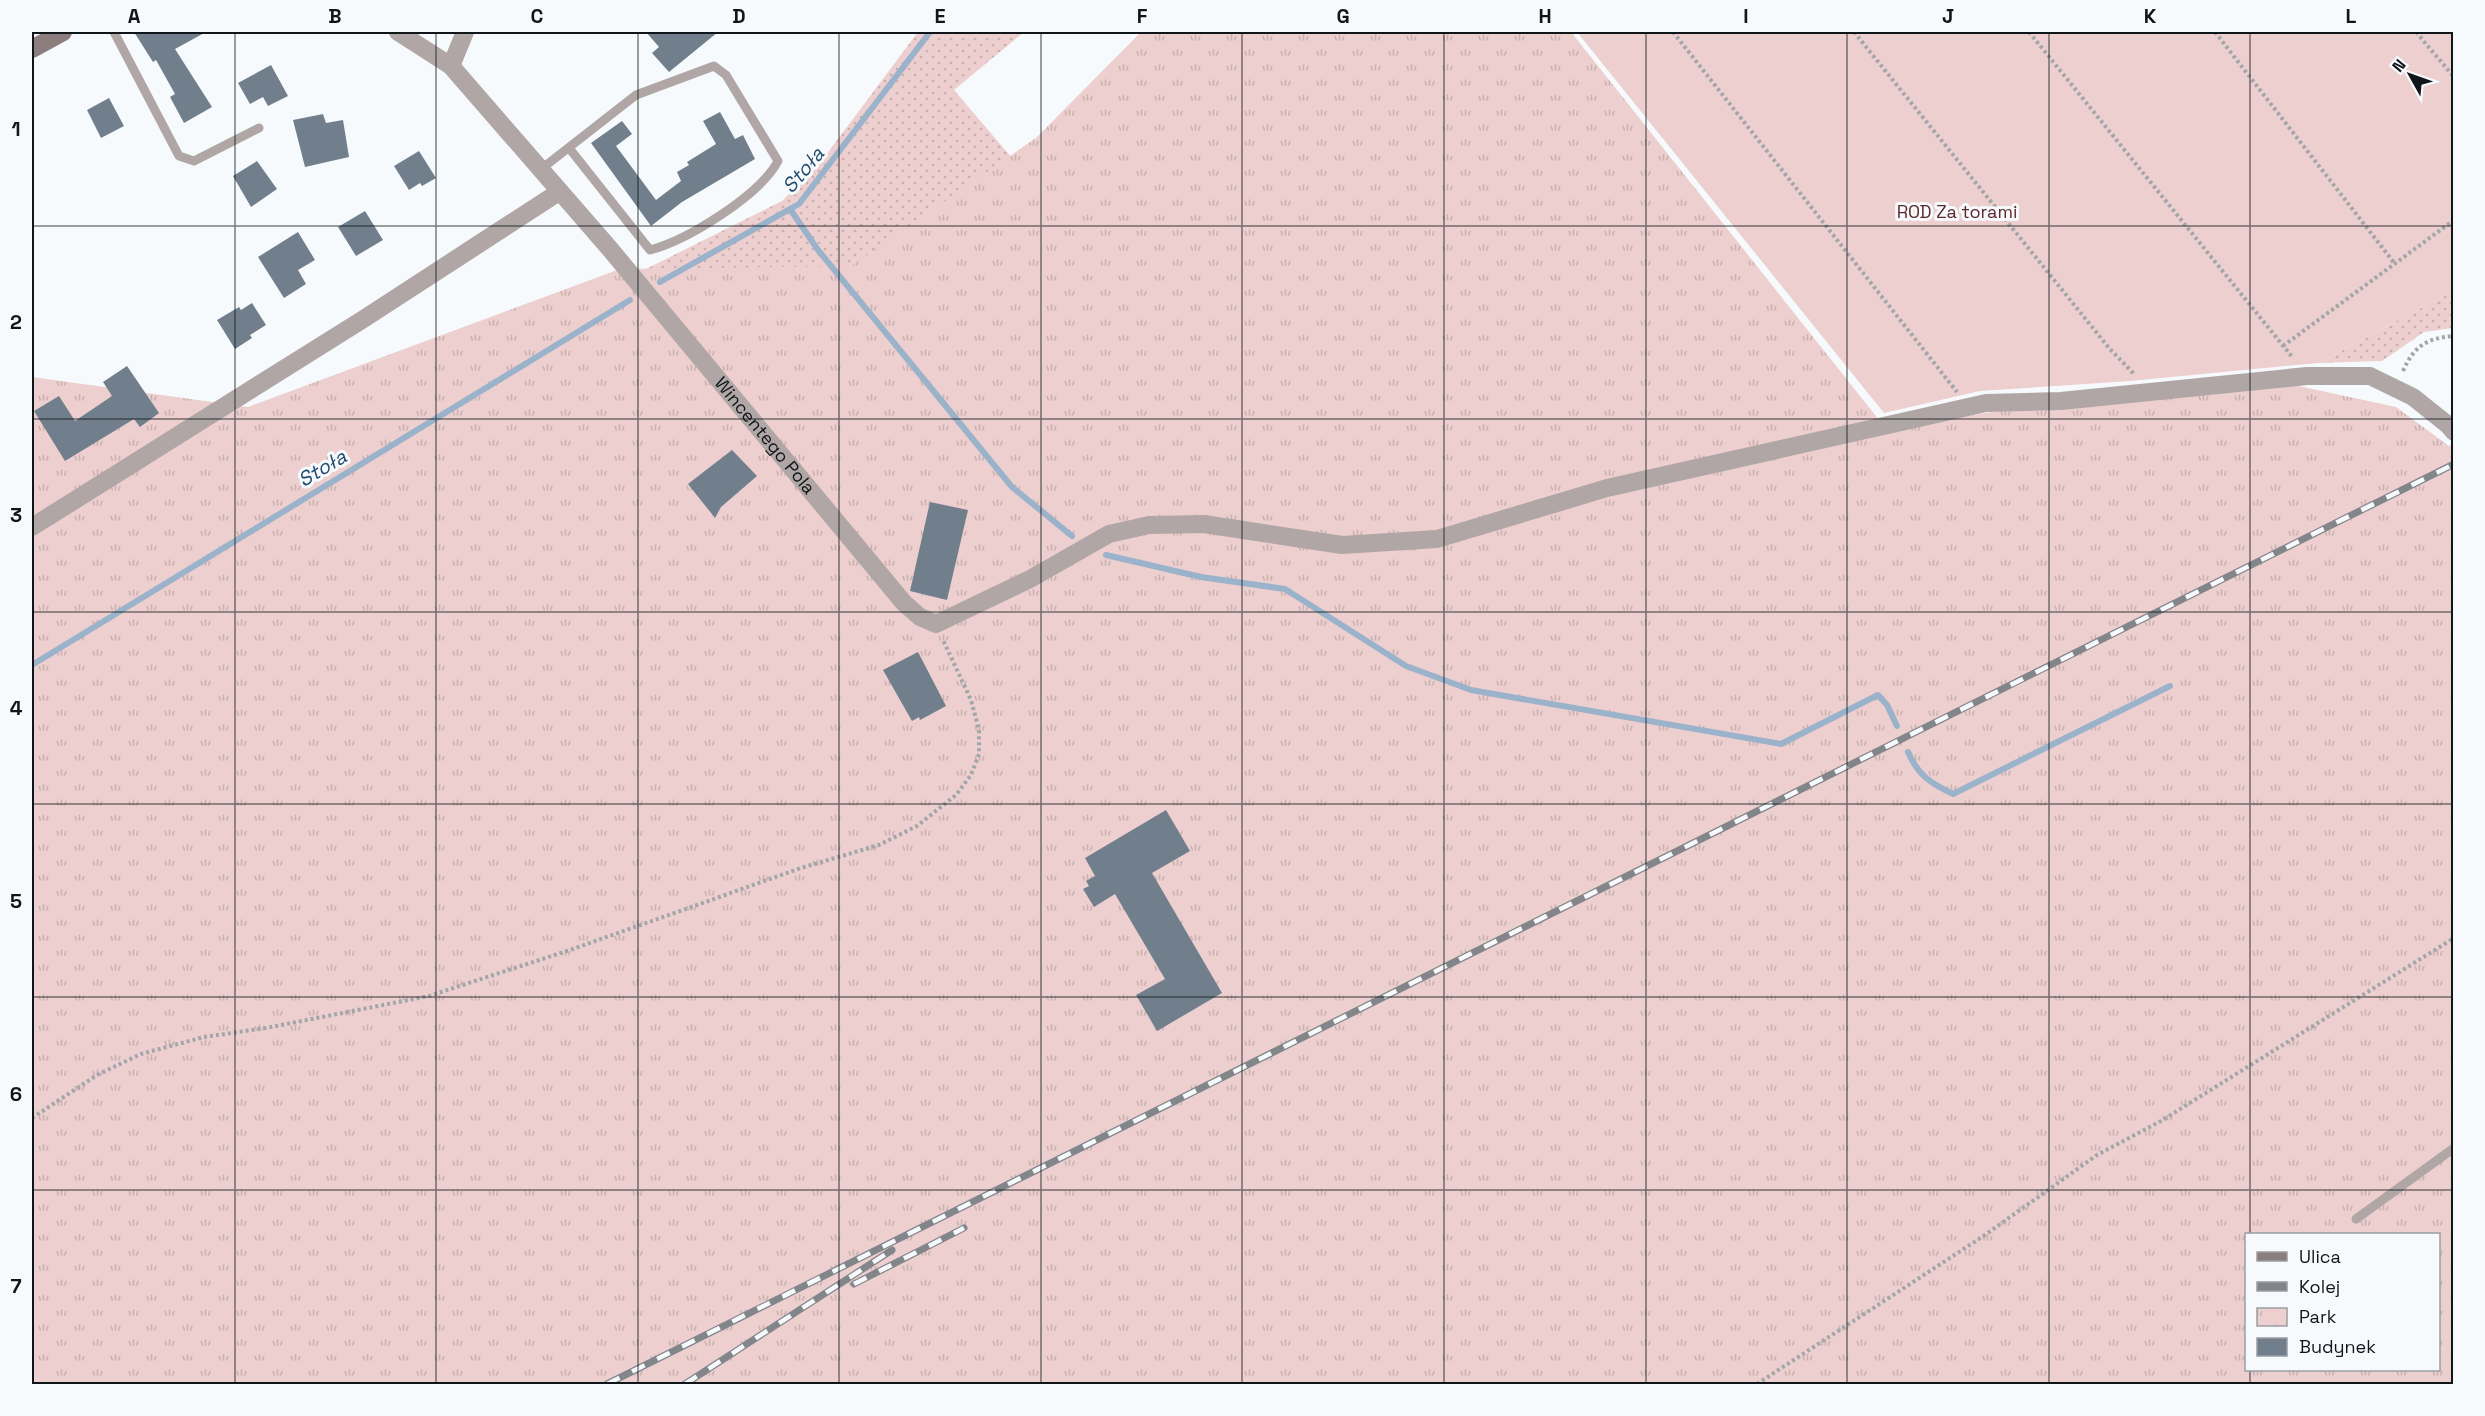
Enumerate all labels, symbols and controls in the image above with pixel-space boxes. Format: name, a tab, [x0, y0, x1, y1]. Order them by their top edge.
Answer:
text: A	[128, 3, 141, 29]
text: B	[328, 3, 342, 29]
text: C	[531, 3, 544, 29]
text: D	[732, 3, 746, 29]
text: E	[934, 3, 946, 29]
text: F	[1137, 3, 1148, 29]
text: G	[1336, 3, 1350, 29]
text: H	[1538, 3, 1552, 29]
text: I	[1743, 3, 1749, 29]
text: J	[1942, 3, 1954, 29]
text: K	[2144, 3, 2157, 29]
text: L	[2346, 3, 2357, 29]
north arrow	[2380, 45, 2440, 105]
text: N	[2387, 55, 2410, 77]
text: 1	[11, 116, 21, 142]
water label: Stoła	[776, 141, 830, 198]
park label: ROD Za torami	[1897, 200, 2017, 223]
text: 2	[10, 309, 22, 335]
street label: Wincentego Pola	[710, 372, 821, 499]
water label: Stoła	[293, 443, 352, 493]
text: 3	[10, 502, 22, 528]
text: 4	[10, 695, 23, 721]
text: 5	[10, 888, 22, 914]
text: 6	[10, 1081, 22, 1107]
legend	[2245, 1233, 2440, 1371]
text: Ulica	[2299, 1245, 2341, 1268]
text: 7	[10, 1273, 22, 1299]
text: Kolej	[2299, 1275, 2340, 1298]
text: Park	[2299, 1305, 2337, 1328]
text: Budynek	[2299, 1335, 2376, 1358]

